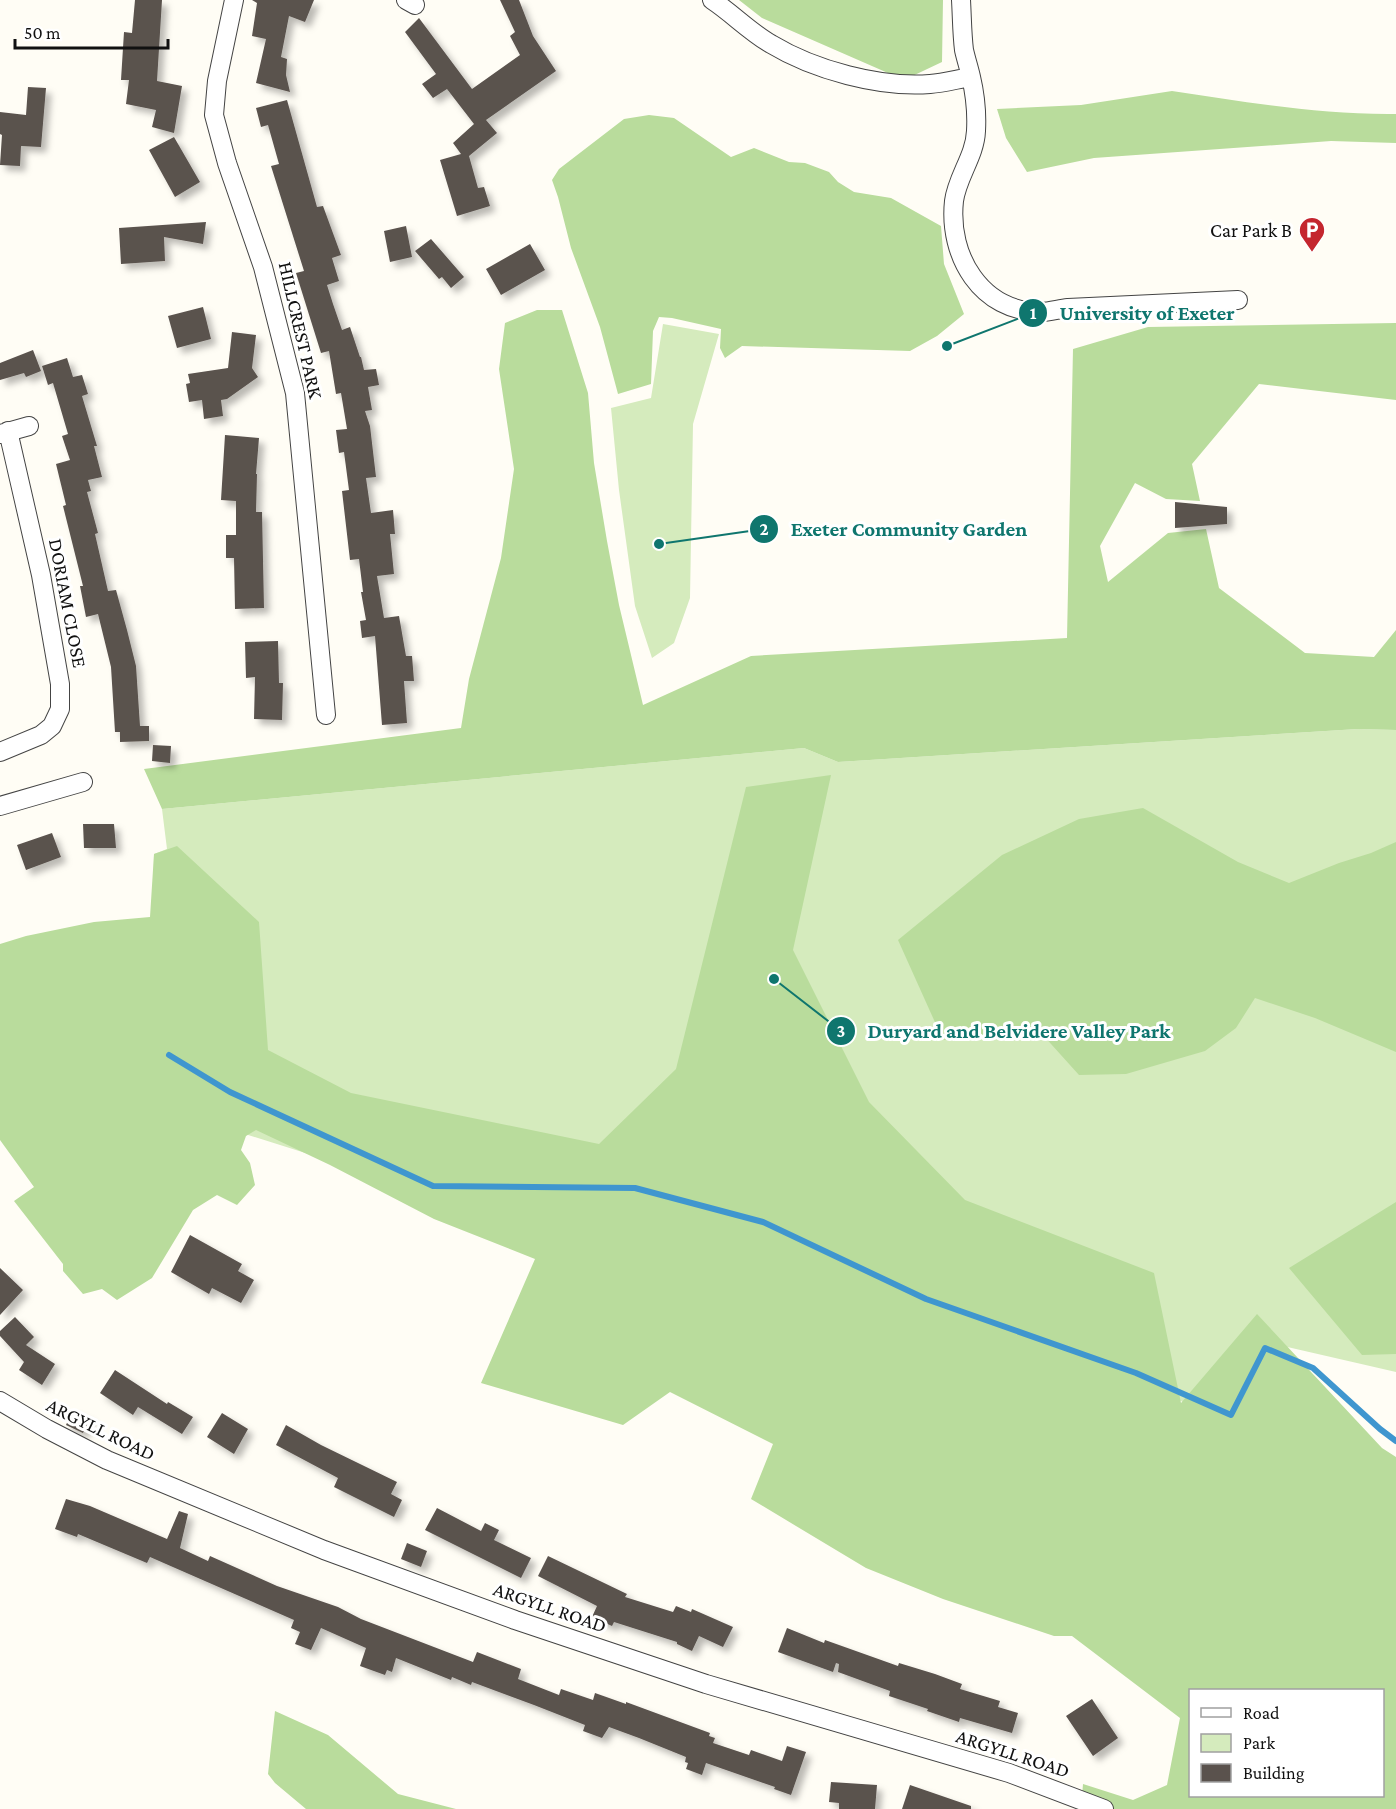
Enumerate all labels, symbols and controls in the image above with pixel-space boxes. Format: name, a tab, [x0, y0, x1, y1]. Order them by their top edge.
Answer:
scale bar	[15, 12, 168, 50]
text: 50 m	[24, 23, 61, 43]
parking icon: Car Park B	[1297, 215, 1327, 253]
place label: Car Park B	[1210, 219, 1292, 241]
street label: HILLCREST PARK	[275, 259, 328, 401]
callout: University of Exeter	[1018, 293, 1247, 332]
text: University of Exeter	[1059, 301, 1235, 325]
text: 1	[1030, 303, 1037, 323]
callout: Exeter Community Garden	[749, 509, 1040, 548]
text: Exeter Community Garden	[791, 517, 1027, 541]
text: 2	[759, 519, 769, 539]
street label: DORIAM CLOSE	[45, 537, 91, 669]
callout: Duryard and Belvidere Valley Park	[826, 1012, 1183, 1051]
text: Duryard and Belvidere Valley Park	[868, 1019, 1171, 1043]
text: 3	[837, 1021, 845, 1041]
street label: ARGYLL ROAD	[43, 1393, 159, 1465]
street label: ARGYLL ROAD	[491, 1577, 609, 1637]
legend	[1189, 1689, 1384, 1797]
text: Road	[1243, 1703, 1280, 1723]
street label: ARGYLL ROAD	[953, 1724, 1073, 1782]
text: Park	[1243, 1733, 1275, 1753]
text: Building	[1243, 1763, 1305, 1783]

